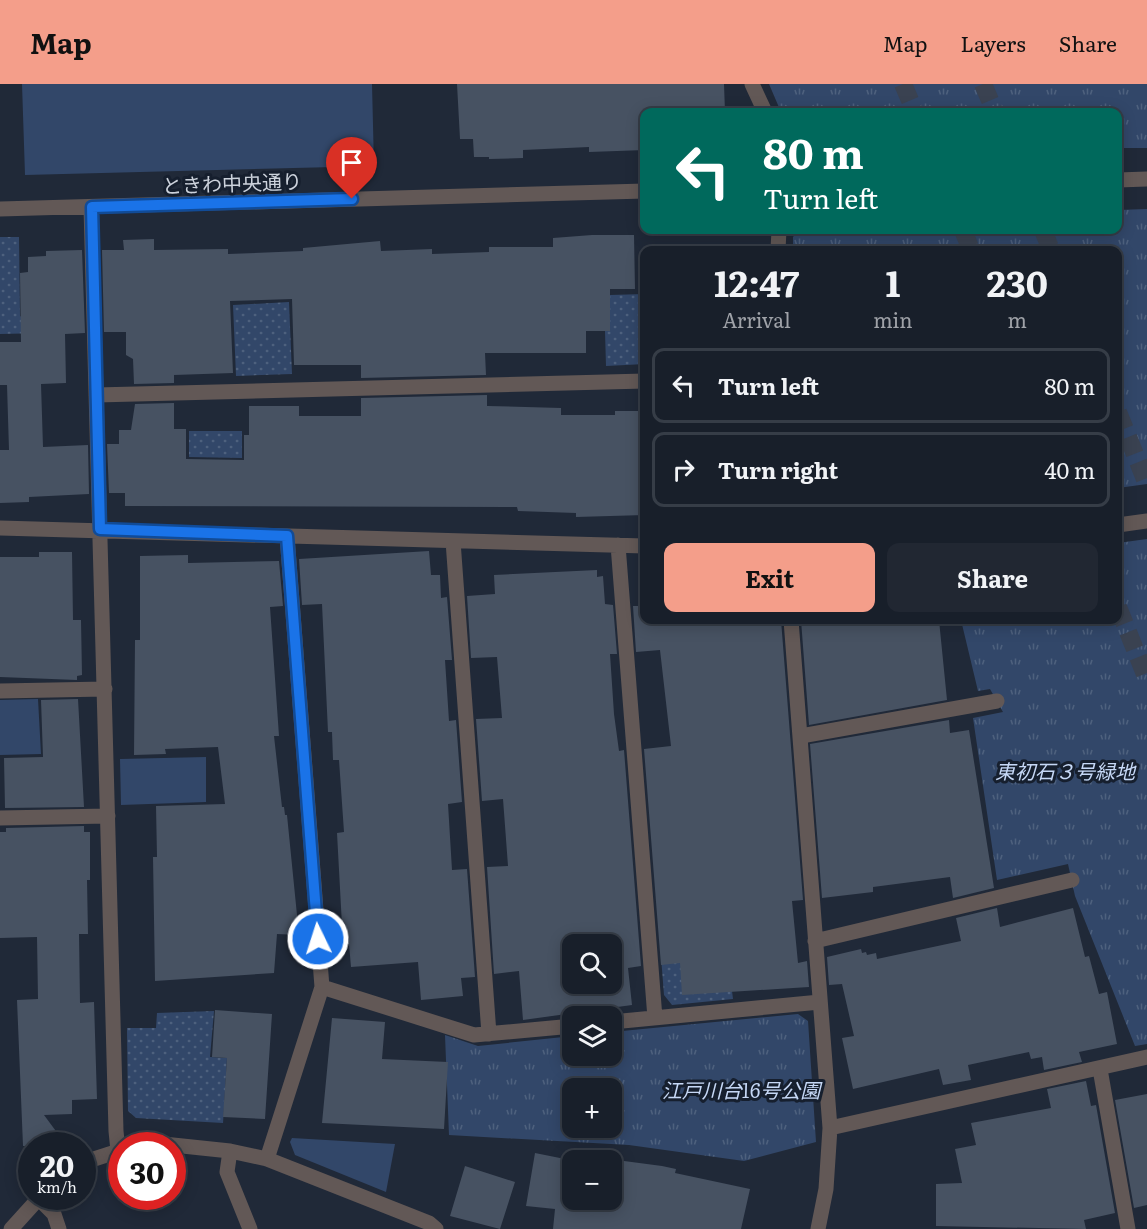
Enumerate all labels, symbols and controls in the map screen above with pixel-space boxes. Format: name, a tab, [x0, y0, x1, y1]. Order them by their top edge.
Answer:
text: Map	[30, 21, 92, 63]
text: Map	[883, 27, 928, 58]
text: Layers	[961, 27, 1026, 58]
text: Share	[1059, 27, 1117, 58]
text: 80 m	[763, 120, 864, 182]
icon: left	[664, 132, 742, 210]
pin	[326, 137, 377, 199]
icon: arrive	[335, 146, 368, 179]
street label: ときわ中央通り	[162, 165, 302, 199]
text: Turn left	[763, 177, 878, 217]
text: 12:47	[714, 255, 799, 308]
text: 1	[885, 255, 900, 308]
text: 230	[986, 255, 1048, 308]
text: Arrival	[722, 304, 791, 334]
text: min	[873, 304, 913, 334]
text: m	[1008, 304, 1027, 334]
icon: left	[667, 369, 700, 402]
text: Turn left	[718, 369, 819, 402]
text: 80 m	[1044, 369, 1095, 402]
icon: right	[667, 453, 700, 486]
text: Turn right	[718, 453, 838, 486]
text: 40 m	[1044, 453, 1095, 486]
button: Exit	[664, 543, 875, 612]
button: Share	[887, 543, 1098, 612]
park label: 東初石３号緑地	[995, 755, 1137, 785]
position arrow	[286, 907, 350, 971]
map controls	[562, 934, 622, 1210]
button: search	[562, 934, 622, 994]
button: layers	[562, 1006, 622, 1066]
park label: 江戸川台16号公園	[662, 1074, 823, 1104]
button: +	[562, 1078, 622, 1138]
speed limit sign: 30	[108, 1132, 186, 1210]
text: 20	[40, 1142, 74, 1186]
button: −	[562, 1150, 622, 1210]
text: km/h	[37, 1175, 77, 1198]

